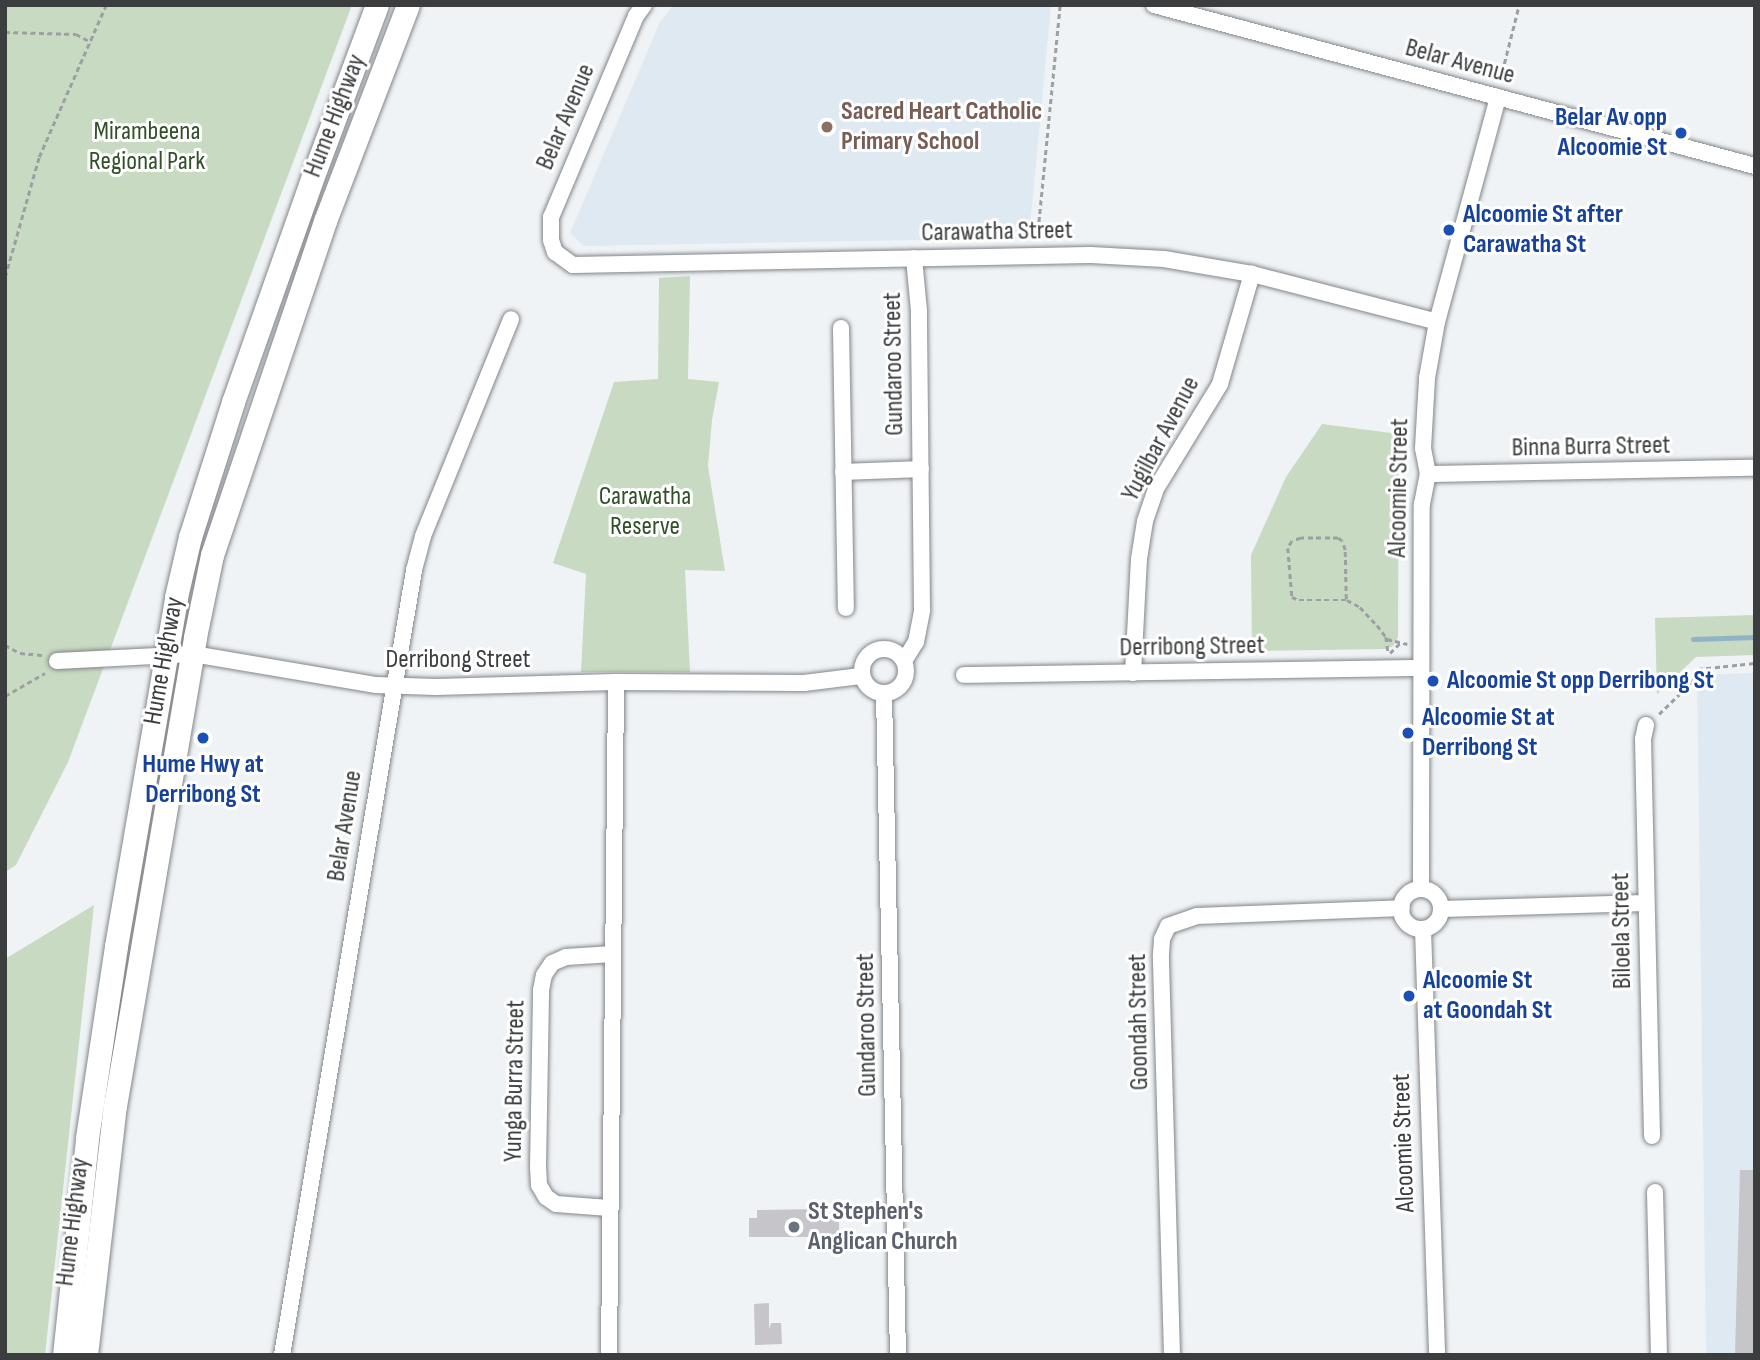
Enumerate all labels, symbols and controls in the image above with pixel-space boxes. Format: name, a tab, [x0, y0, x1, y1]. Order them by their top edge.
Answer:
street label: Belar Avenue	[1402, 32, 1518, 92]
street label: Hume Highway	[297, 50, 373, 182]
street label: Belar Avenue	[530, 59, 602, 175]
place label: Sacred Heart Catholic Primary School	[841, 96, 1042, 158]
place label: Belar Av opp Alcoomie St	[1555, 102, 1667, 164]
park label: Mirambeena Regional Park	[89, 116, 205, 178]
marker: Sacred Heart Catholic Primary School	[819, 119, 835, 135]
marker: Belar Av opp Alcoomie St	[1673, 125, 1689, 141]
place label: Alcoomie St after Carawatha St	[1463, 199, 1623, 260]
street label: Carawatha Street	[921, 215, 1073, 249]
marker: Alcoomie St after Carawatha St	[1441, 222, 1457, 238]
street label: Gundaroo Street	[877, 292, 911, 436]
street label: Yugilbar Avenue	[1115, 371, 1207, 507]
street label: Alcoomie Street	[1382, 418, 1416, 558]
street label: Binna Burra Street	[1511, 430, 1671, 464]
park label: Carawatha Reserve	[599, 481, 691, 542]
street label: Hume Highway	[137, 595, 191, 727]
street label: Derribong Street	[1119, 630, 1265, 664]
street label: Derribong Street	[385, 644, 531, 676]
place label: Alcoomie St opp Derribong St	[1447, 665, 1714, 697]
marker: Alcoomie St opp Derribong St	[1425, 673, 1441, 689]
place label: Alcoomie St at Derribong St	[1422, 702, 1555, 764]
marker: Alcoomie St at Derribong St	[1400, 725, 1416, 741]
marker: Hume Hwy at Derribong St	[195, 730, 211, 746]
place label: Hume Hwy at Derribong St	[142, 749, 264, 810]
street label: Belar Avenue	[321, 768, 369, 884]
street label: Biloela Street	[1605, 873, 1639, 989]
street label: Gundaroo Street	[850, 953, 884, 1097]
street label: Goondah Street	[1122, 953, 1156, 1091]
place label: Alcoomie St at Goondah St	[1423, 965, 1552, 1026]
marker: Alcoomie St at Goondah St	[1401, 988, 1417, 1004]
street label: Yunga Burra Street	[498, 1000, 532, 1162]
street label: Alcoomie Street	[1386, 1073, 1422, 1213]
street label: Hume Highway	[50, 1156, 96, 1288]
place label: St Stephen's Anglican Church	[808, 1196, 958, 1258]
marker: St Stephen's Anglican Church	[786, 1219, 802, 1235]

